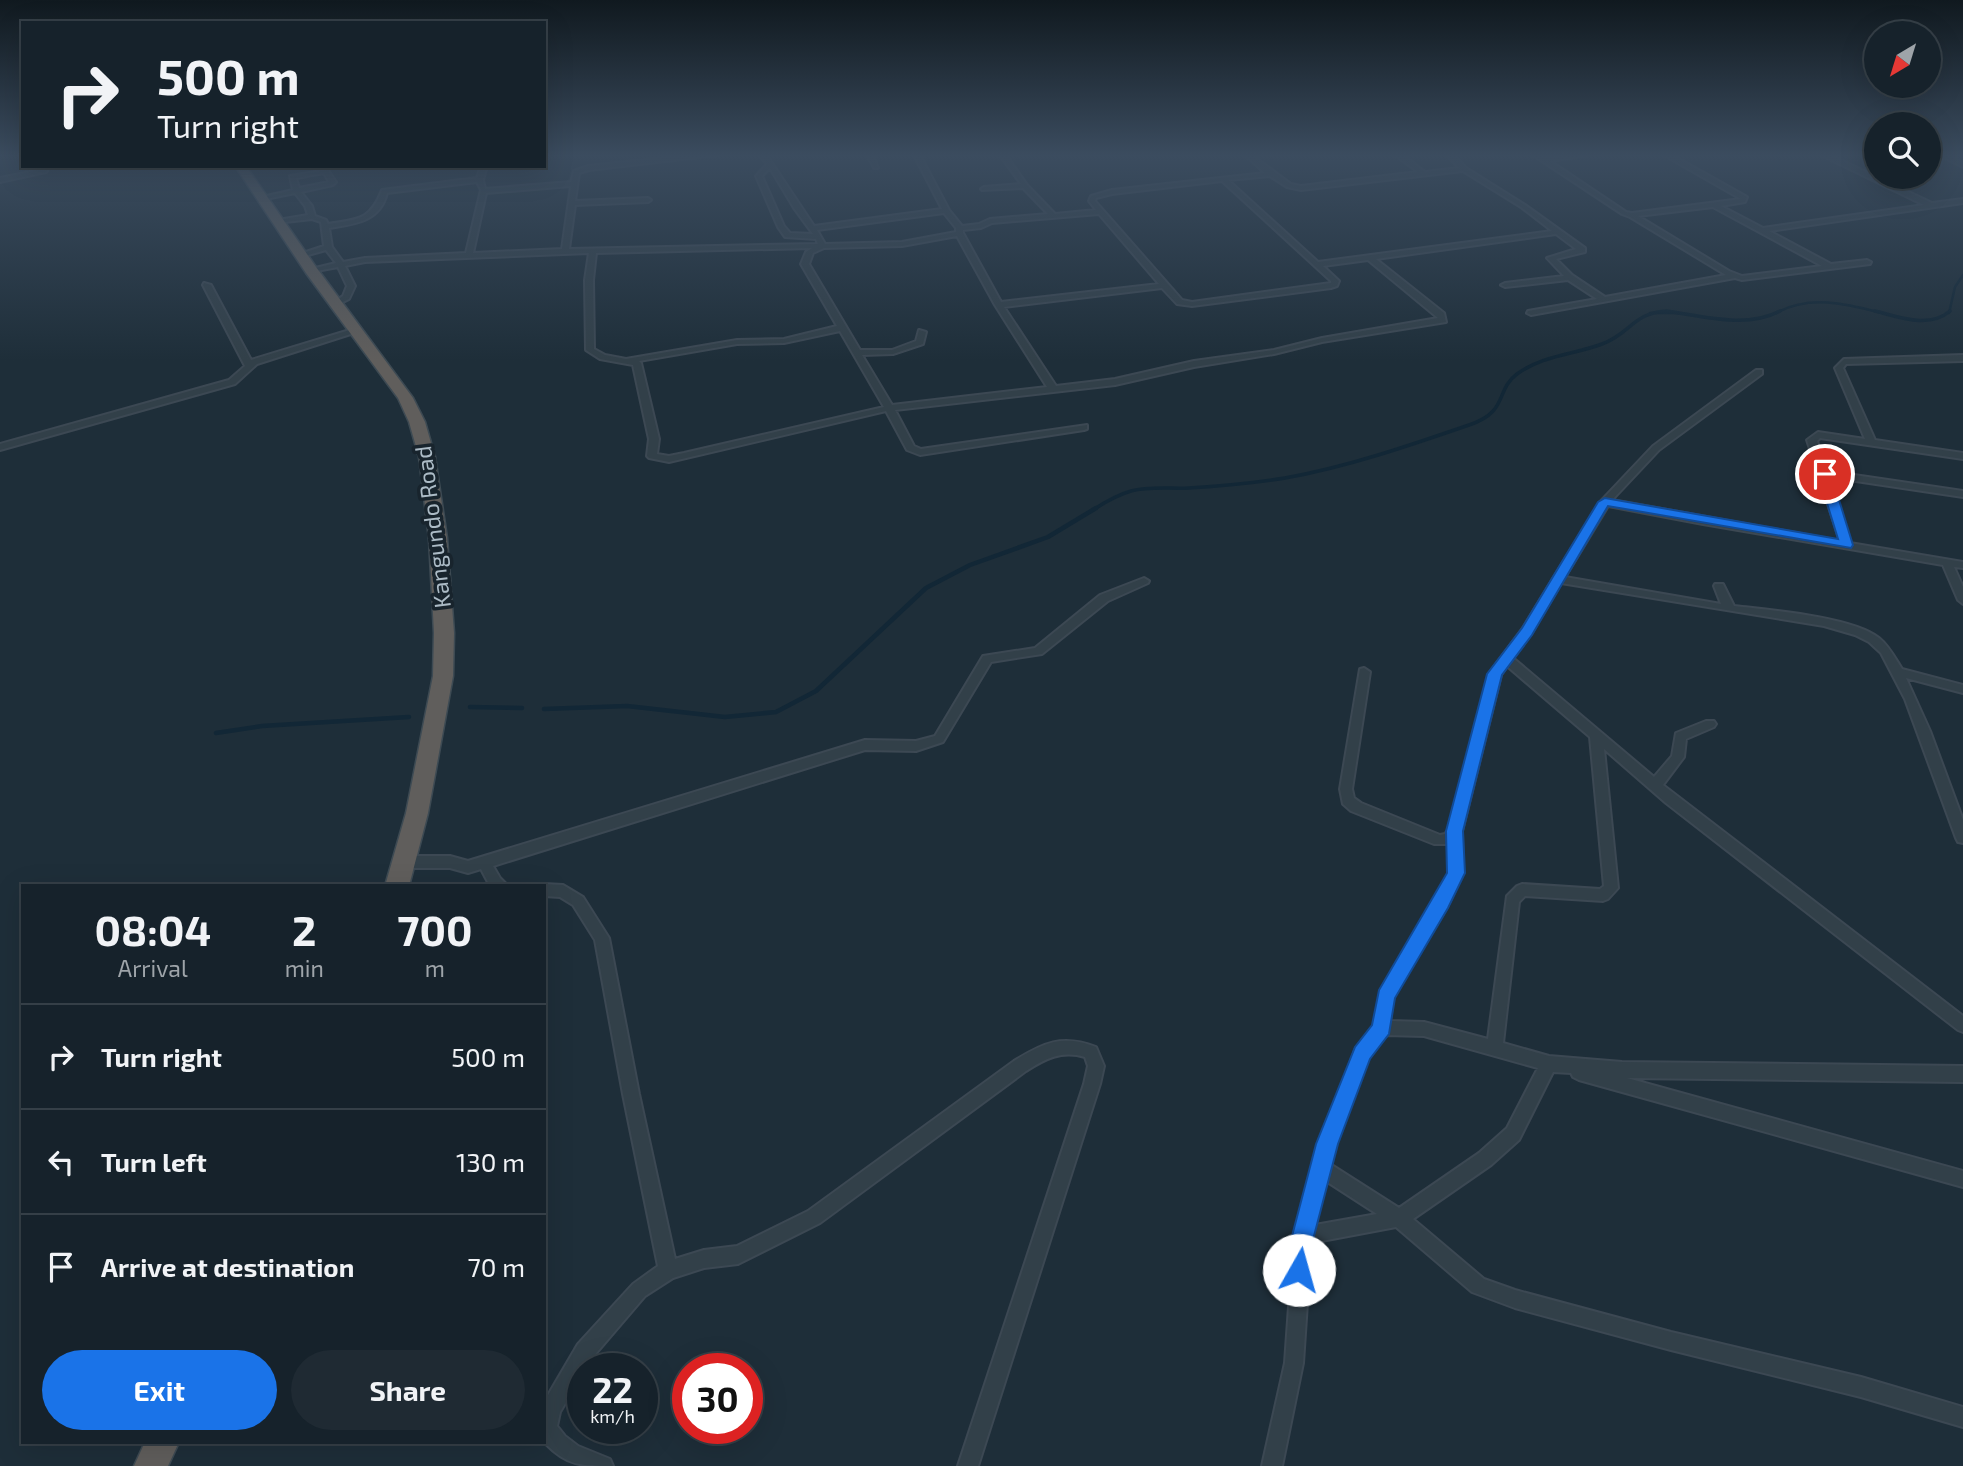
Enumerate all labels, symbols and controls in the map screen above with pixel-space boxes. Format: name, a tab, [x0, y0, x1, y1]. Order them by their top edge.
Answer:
north arrow	[1864, 21, 1941, 98]
map controls	[1864, 21, 1941, 189]
text: 500 m	[157, 46, 300, 105]
icon: right	[42, 49, 133, 140]
text: Turn right	[157, 106, 299, 144]
button: search	[1864, 112, 1941, 189]
street label: Kangundo Road	[408, 444, 456, 610]
pin	[1795, 444, 1855, 504]
icon: arrive	[1806, 455, 1844, 493]
text: 08:04	[94, 904, 211, 954]
text: 2	[292, 904, 316, 954]
text: 700	[397, 904, 473, 954]
text: Arrival	[118, 954, 188, 982]
text: min	[285, 954, 324, 982]
text: m	[425, 954, 445, 982]
icon: right	[42, 1038, 80, 1076]
text: Turn right	[101, 1041, 222, 1072]
text: 500 m	[451, 1041, 525, 1072]
icon: left	[42, 1143, 80, 1181]
text: Turn left	[101, 1146, 207, 1177]
text: 130 m	[456, 1146, 525, 1177]
position arrow	[1262, 1233, 1336, 1307]
icon: arrive	[42, 1248, 80, 1286]
text: Arrive at destination	[101, 1251, 354, 1282]
text: 70 m	[467, 1251, 525, 1282]
button: Exit	[42, 1350, 277, 1430]
button: Share	[291, 1350, 525, 1430]
speed limit sign: 30	[672, 1353, 763, 1444]
text: 22	[592, 1368, 633, 1410]
text: km/h	[590, 1405, 635, 1427]

